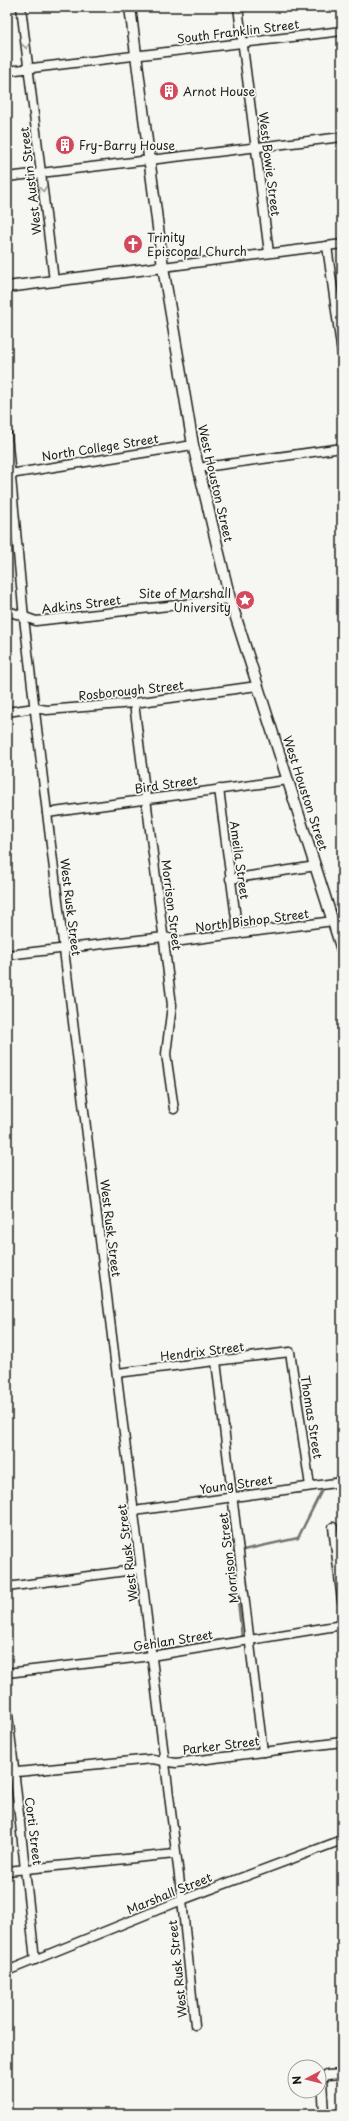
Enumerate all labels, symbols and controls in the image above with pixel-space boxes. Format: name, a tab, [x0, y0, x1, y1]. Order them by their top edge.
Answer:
street label: South Franklin Street	[176, 15, 300, 47]
one-way arrow	[21, 43, 30, 49]
building icon: Arnot House	[158, 80, 180, 102]
place label: Arnot House	[183, 82, 256, 100]
street label: West Bowie Street	[255, 111, 285, 217]
street label: West Austin Street	[14, 126, 46, 236]
building icon: Fry-Barry House	[54, 134, 76, 156]
place label: Fry-Barry House	[79, 136, 175, 154]
one-way arrow	[38, 186, 47, 192]
place label: Trinity Episcopal Church	[147, 228, 247, 260]
church icon: Trinity Episcopal Church	[122, 233, 144, 255]
street label: West Houston Street	[194, 423, 238, 544]
street label: North College Street	[40, 429, 160, 465]
place label: Site of Marshall University	[139, 584, 231, 616]
place icon: Site of Marshall University	[234, 589, 256, 611]
street label: Adkins Street	[40, 590, 122, 618]
street label: Rosborough Street	[77, 676, 185, 704]
street label: West Houston Street	[279, 733, 333, 853]
street label: Bird Street	[133, 771, 199, 797]
street label: Ameila Street	[226, 820, 254, 901]
street label: West Rusk Street	[56, 857, 86, 957]
street label: Morrison Street	[158, 859, 187, 952]
street label: North Bishop Street	[194, 904, 310, 936]
street label: West Rusk Street	[96, 1178, 126, 1278]
street label: Hendrix Street	[159, 1337, 245, 1365]
street label: Thomas Street	[297, 1374, 327, 1460]
street label: Young Street	[198, 1470, 274, 1498]
street label: West Rusk Street	[112, 1503, 142, 1603]
street label: Morrison Street	[213, 1511, 242, 1604]
street label: Gehlan Street	[132, 1625, 214, 1655]
street label: Parker Street	[182, 1731, 261, 1759]
street label: Corti Street	[21, 1796, 47, 1866]
street label: Marshall Street	[124, 1868, 214, 1918]
street label: West Rusk Street	[163, 1919, 191, 2019]
north arrow	[287, 2059, 327, 2099]
text: N	[288, 2075, 306, 2086]

